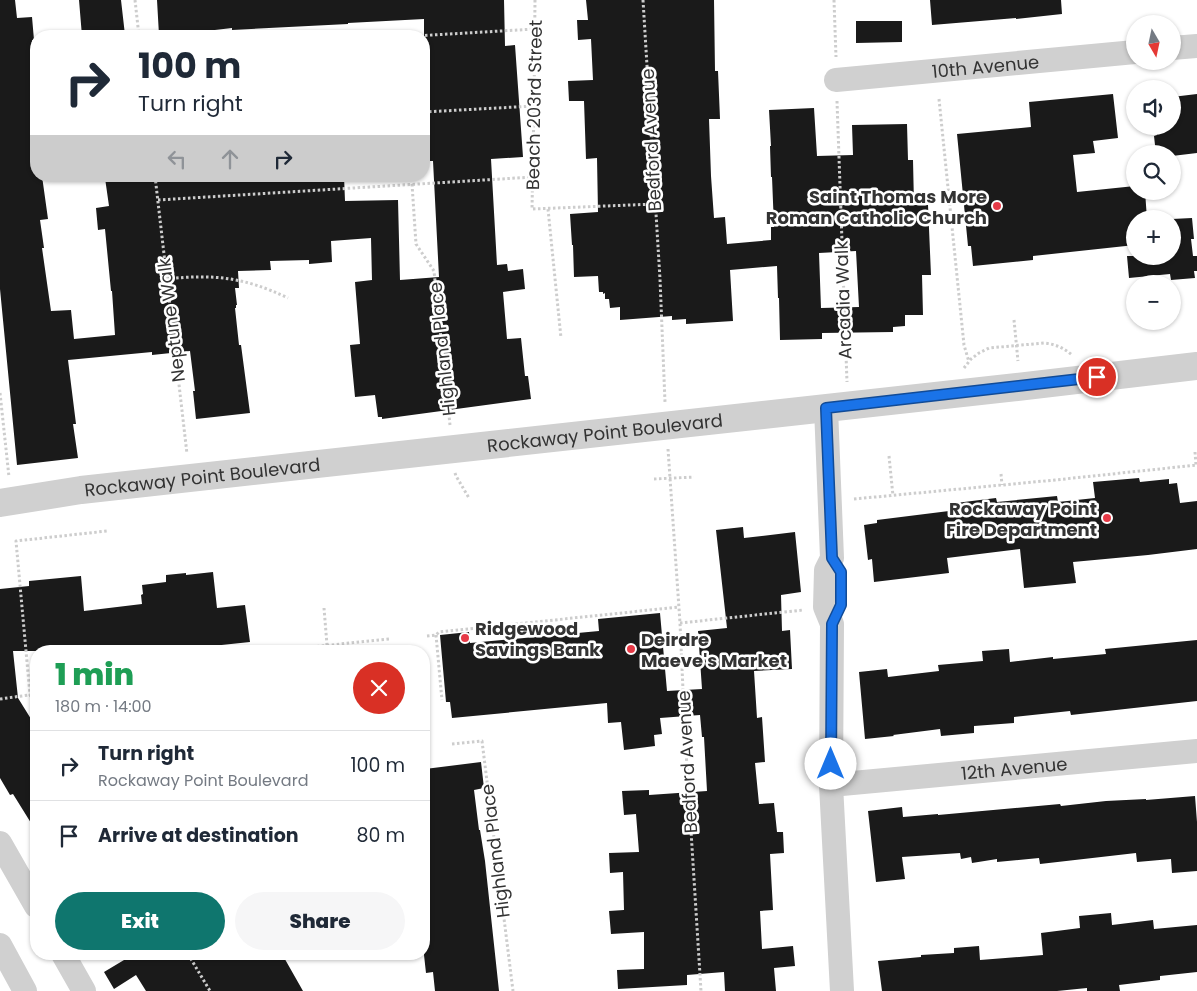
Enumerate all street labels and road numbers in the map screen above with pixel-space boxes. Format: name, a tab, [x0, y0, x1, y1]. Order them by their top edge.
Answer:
street label: Beach 203rd Street	[520, 20, 548, 190]
street label: 10th Avenue	[931, 49, 1040, 83]
street label: Bedford Avenue	[635, 68, 667, 212]
street label: Arcadia Walk	[828, 239, 858, 360]
street label: Neptune Walk	[151, 256, 191, 384]
street label: Highland Place	[423, 281, 461, 417]
street label: Rockaway Point Boulevard	[486, 407, 724, 458]
street label: Rockaway Point Boulevard	[83, 451, 321, 502]
street label: Bedford Avenue	[671, 690, 703, 834]
street label: 12th Avenue	[960, 751, 1068, 785]
street label: Highland Place	[474, 783, 516, 919]

